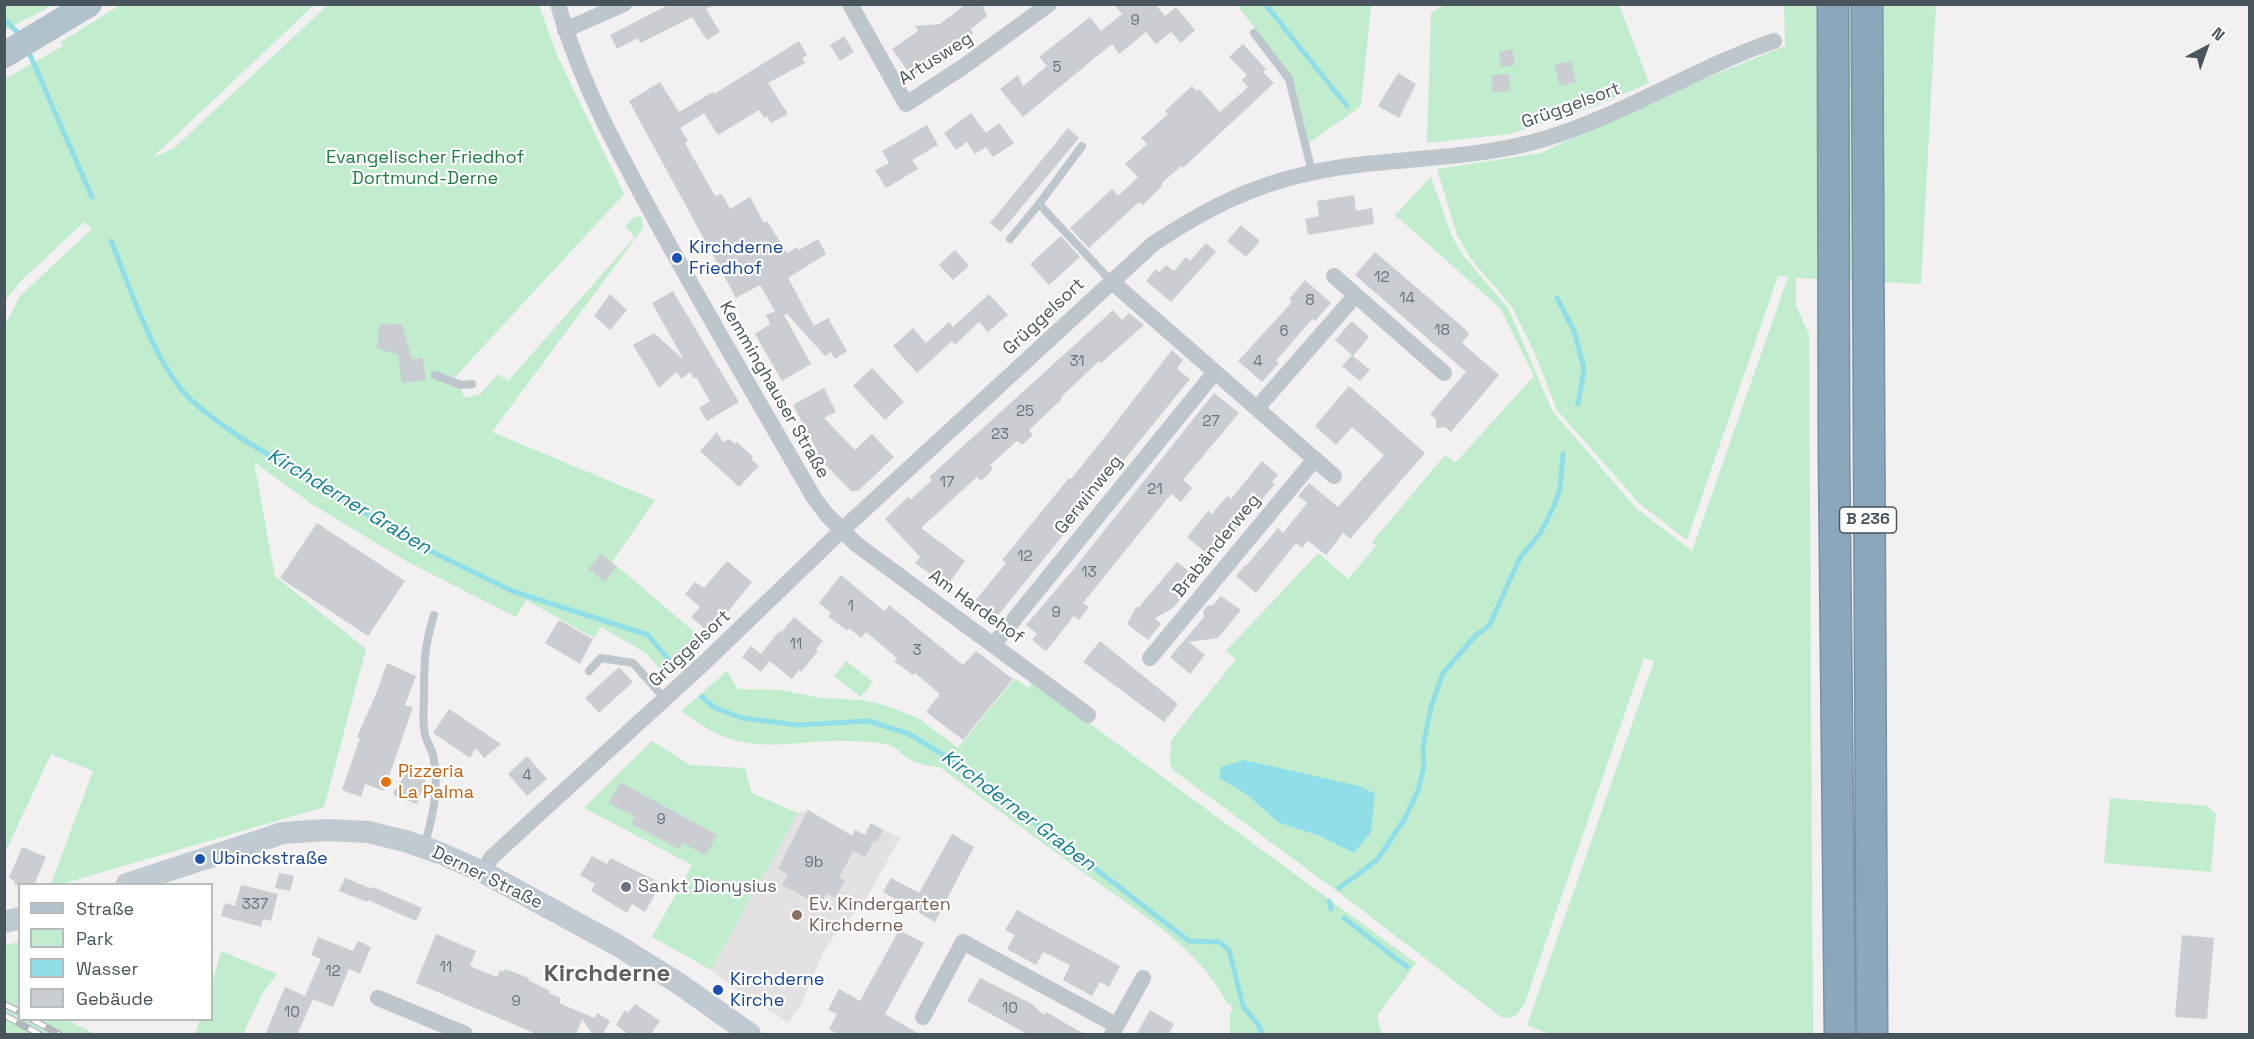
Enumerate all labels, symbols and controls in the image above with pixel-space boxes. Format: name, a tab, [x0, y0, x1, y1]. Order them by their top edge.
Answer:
house number: 9	[1130, 12, 1140, 30]
north arrow	[2176, 18, 2236, 78]
text: N	[2207, 23, 2229, 45]
street label: Artusweg	[895, 28, 977, 90]
house number: 5	[1053, 59, 1061, 77]
street label: Grüggelsort	[1519, 78, 1623, 134]
park label: Evangelischer Friedhof Dortmund-Derne	[326, 147, 524, 190]
place label: Kirchderne Friedhof	[689, 237, 783, 280]
marker: Kirchderne Friedhof	[670, 251, 684, 265]
house number: 12	[1374, 269, 1390, 287]
street label: Grüggelsort	[999, 274, 1089, 360]
house number: 14	[1399, 290, 1415, 308]
house number: 8	[1305, 292, 1315, 310]
street label: Kemminghauser Straße	[714, 298, 834, 482]
house number: 18	[1434, 322, 1450, 340]
house number: 6	[1279, 323, 1289, 341]
house number: 31	[1069, 353, 1085, 371]
house number: 4	[1253, 353, 1263, 371]
house number: 25	[1016, 403, 1034, 421]
house number: 27	[1202, 413, 1220, 431]
house number: 23	[991, 426, 1009, 444]
water label: Kirchderner Graben	[263, 444, 435, 560]
street label: Gerwinweg	[1051, 451, 1127, 539]
house number: 17	[940, 474, 954, 492]
house number: 21	[1147, 481, 1163, 499]
street label: Brabänderweg	[1169, 490, 1265, 602]
road number: B 236	[1840, 507, 1896, 533]
house number: 12	[1017, 548, 1033, 566]
house number: 13	[1081, 564, 1097, 582]
street label: Am Hardehof	[924, 565, 1028, 649]
house number: 1	[848, 598, 854, 616]
house number: 9	[1051, 604, 1061, 622]
street label: Grüggelsort	[645, 606, 735, 692]
house number: 11	[790, 636, 802, 654]
house number: 3	[912, 642, 922, 660]
water label: Kirchderner Graben	[936, 745, 1100, 877]
place label: Pizzeria La Palma	[398, 761, 474, 804]
house number: 4	[522, 767, 532, 785]
marker: Pizzeria La Palma	[379, 775, 393, 789]
house number: 9	[656, 811, 666, 829]
street label: Derner Straße	[428, 842, 546, 914]
place label: Ubinckstraße	[212, 848, 328, 870]
marker: Ubinckstraße	[193, 852, 207, 866]
house number: 9b	[805, 854, 823, 872]
place label: Sankt Dionysius	[638, 876, 777, 898]
marker: Sankt Dionysius	[619, 880, 633, 894]
legend	[18, 883, 213, 1021]
place label: Ev. Kindergarten Kirchderne	[809, 894, 951, 936]
house number: 337	[242, 896, 268, 914]
text: Straße	[76, 897, 134, 920]
marker: Ev. Kindergarten Kirchderne	[790, 908, 804, 922]
text: Park	[76, 927, 113, 950]
text: Wasser	[76, 957, 138, 980]
house number: 11	[440, 959, 452, 977]
district label: Kirchderne	[544, 960, 670, 988]
house number: 12	[325, 963, 341, 981]
place label: Kirchderne Kirche	[730, 969, 824, 1012]
marker: Kirchderne Kirche	[711, 983, 725, 997]
text: Gebäude	[76, 987, 154, 1010]
house number: 9	[511, 993, 521, 1011]
house number: 10	[1002, 1000, 1018, 1018]
house number: 10	[284, 1004, 300, 1022]

